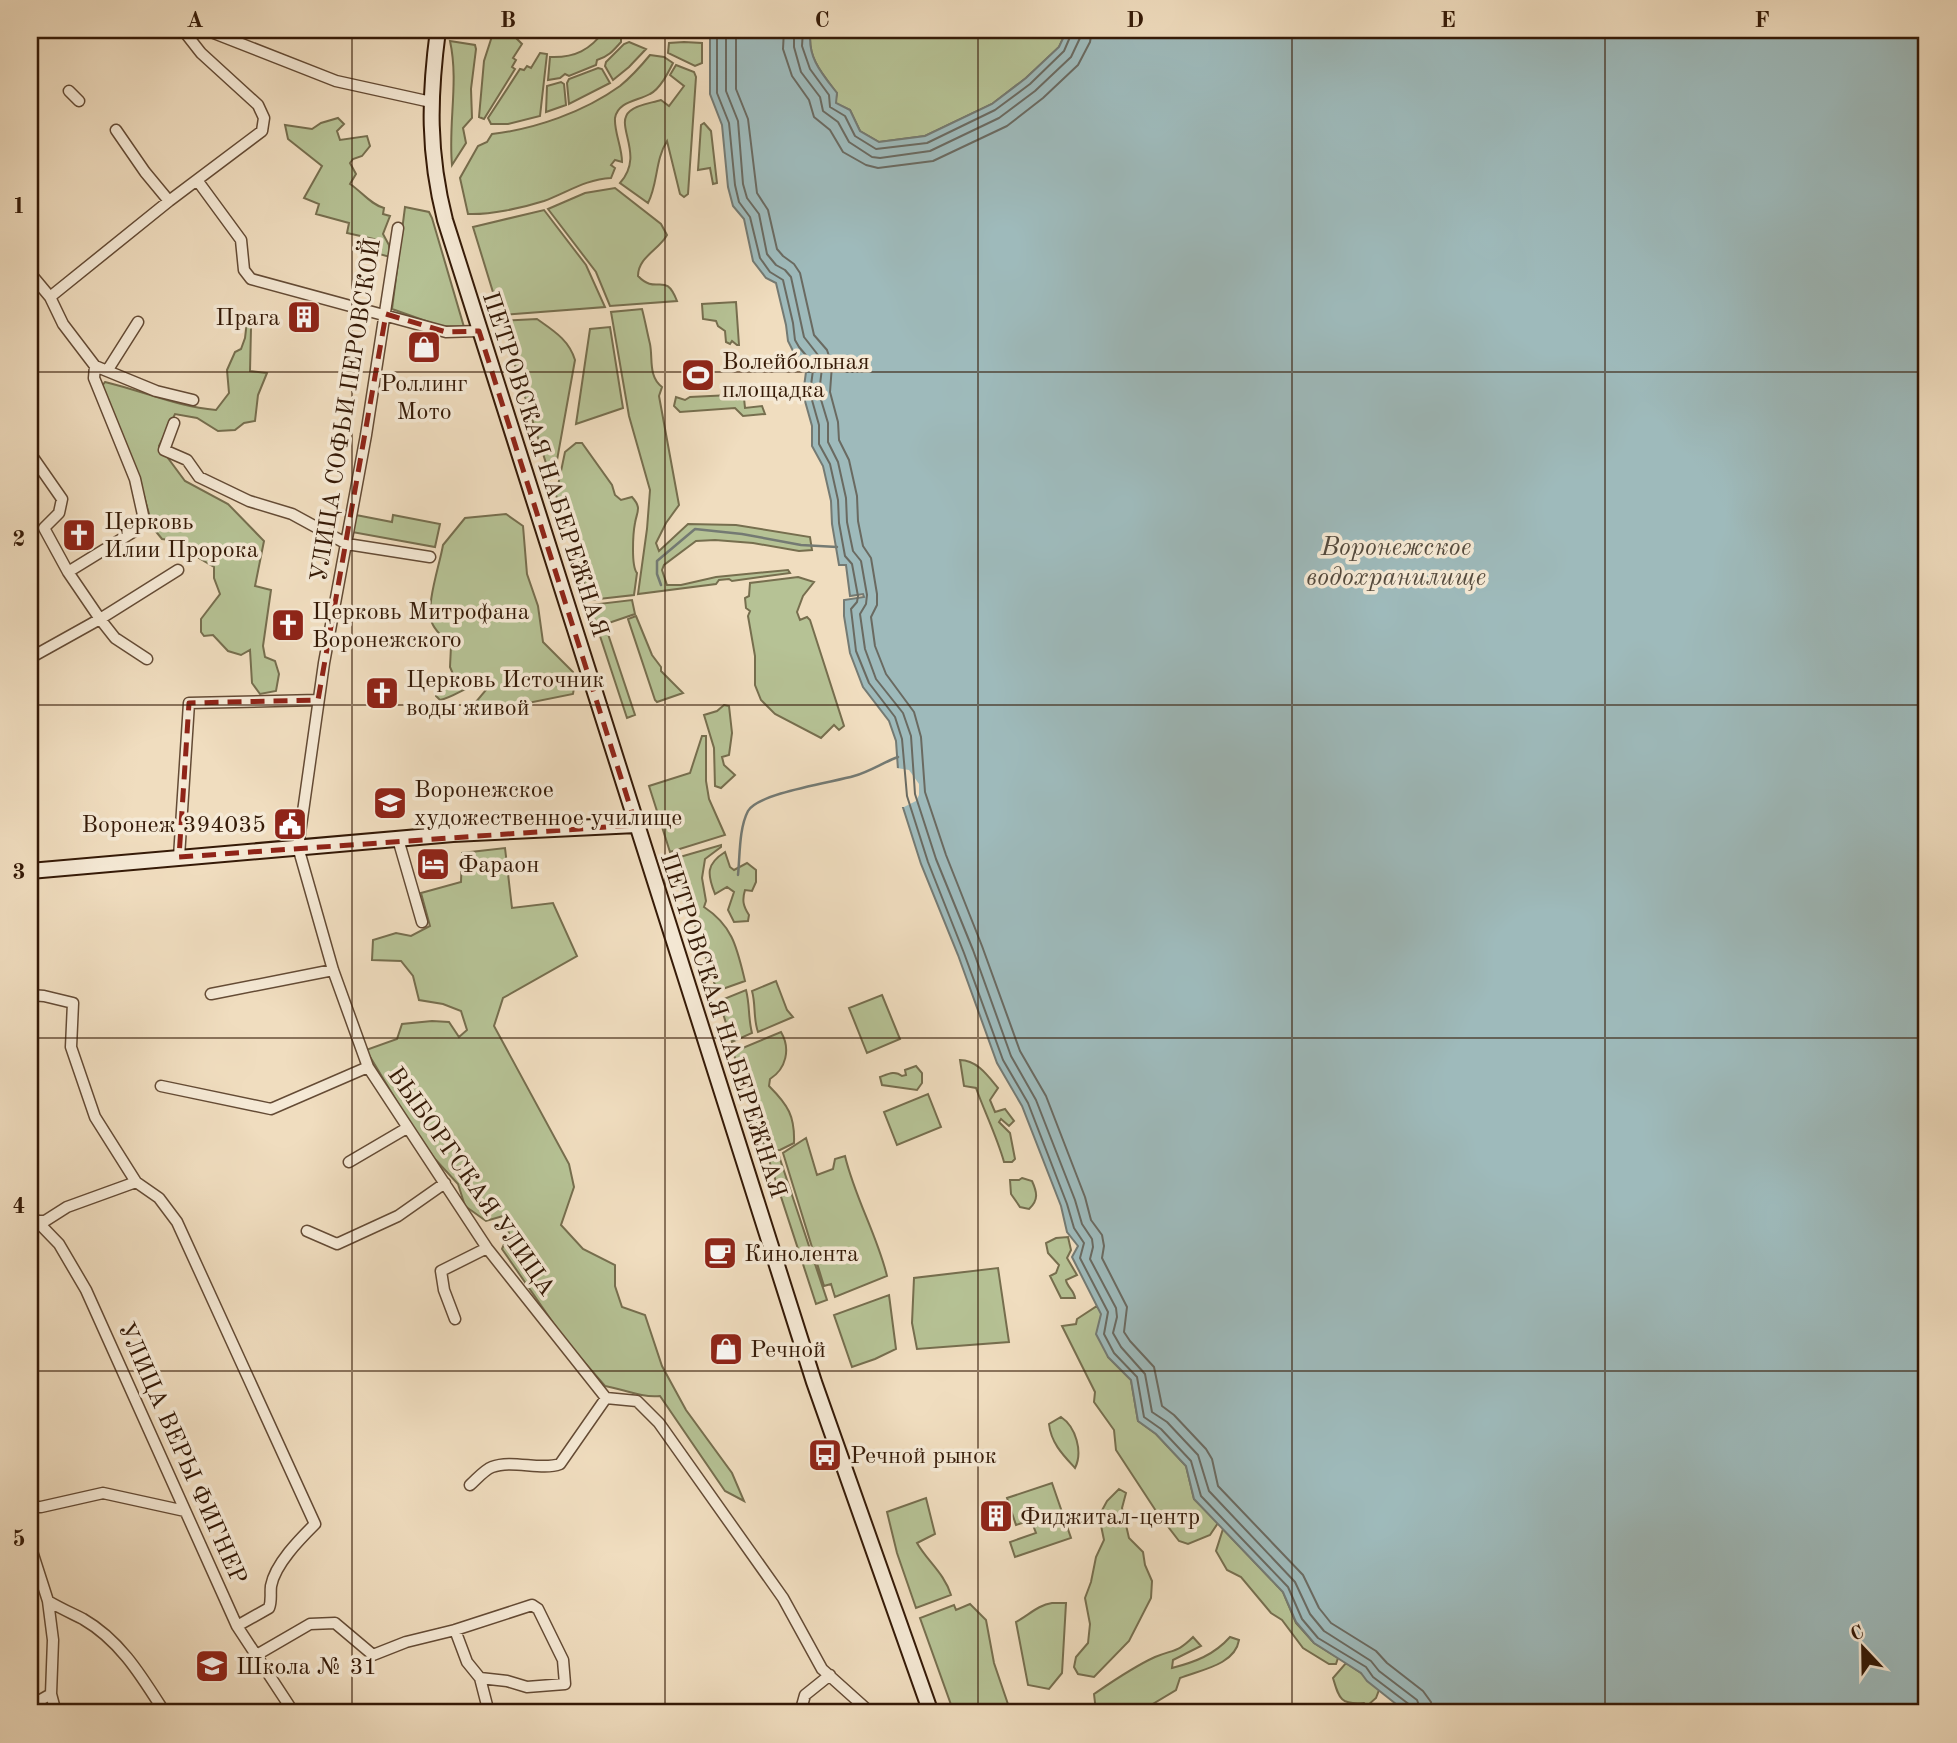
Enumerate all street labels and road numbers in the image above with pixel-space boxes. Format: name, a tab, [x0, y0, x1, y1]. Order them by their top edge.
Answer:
street label: УЛИЦА СОФЬИ ПЕРОВСКОЙ	[303, 236, 386, 584]
street label: ПЕТРОВСКАЯ НАБЕРЕЖНАЯ	[477, 289, 611, 640]
street label: ПЕТРОВСКАЯ НАБЕРЕЖНАЯ	[655, 850, 789, 1201]
street label: ВЫБОРГСКАЯ УЛИЦА	[382, 1063, 559, 1301]
street label: УЛИЦА ВЕРЫ ФИГНЕР	[112, 1319, 250, 1588]

